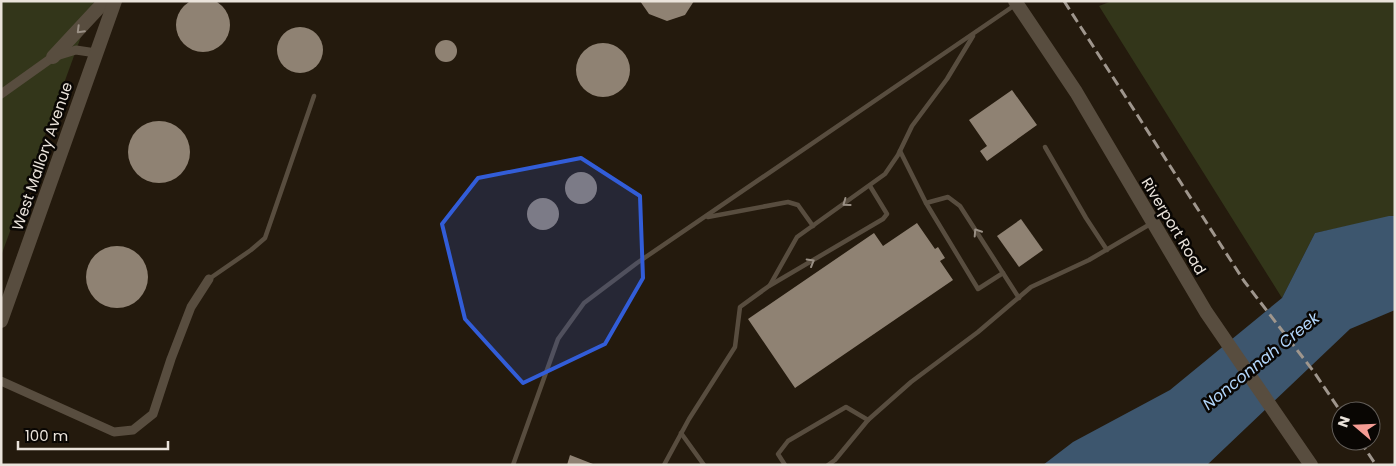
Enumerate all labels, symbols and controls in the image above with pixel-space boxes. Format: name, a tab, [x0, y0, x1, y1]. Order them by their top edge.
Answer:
one-way arrow	[76, 24, 85, 33]
street label: West Mallory Avenue	[7, 79, 77, 233]
street label: Riverport Road	[1137, 173, 1211, 279]
one-way arrow	[842, 197, 852, 206]
one-way arrow	[974, 228, 983, 238]
one-way arrow	[806, 258, 815, 268]
water label: Nonconnah Creek	[1198, 306, 1325, 415]
north arrow	[1331, 401, 1381, 451]
text: N	[1333, 414, 1355, 430]
scale bar	[18, 418, 168, 450]
text: 100 m	[25, 425, 68, 446]

